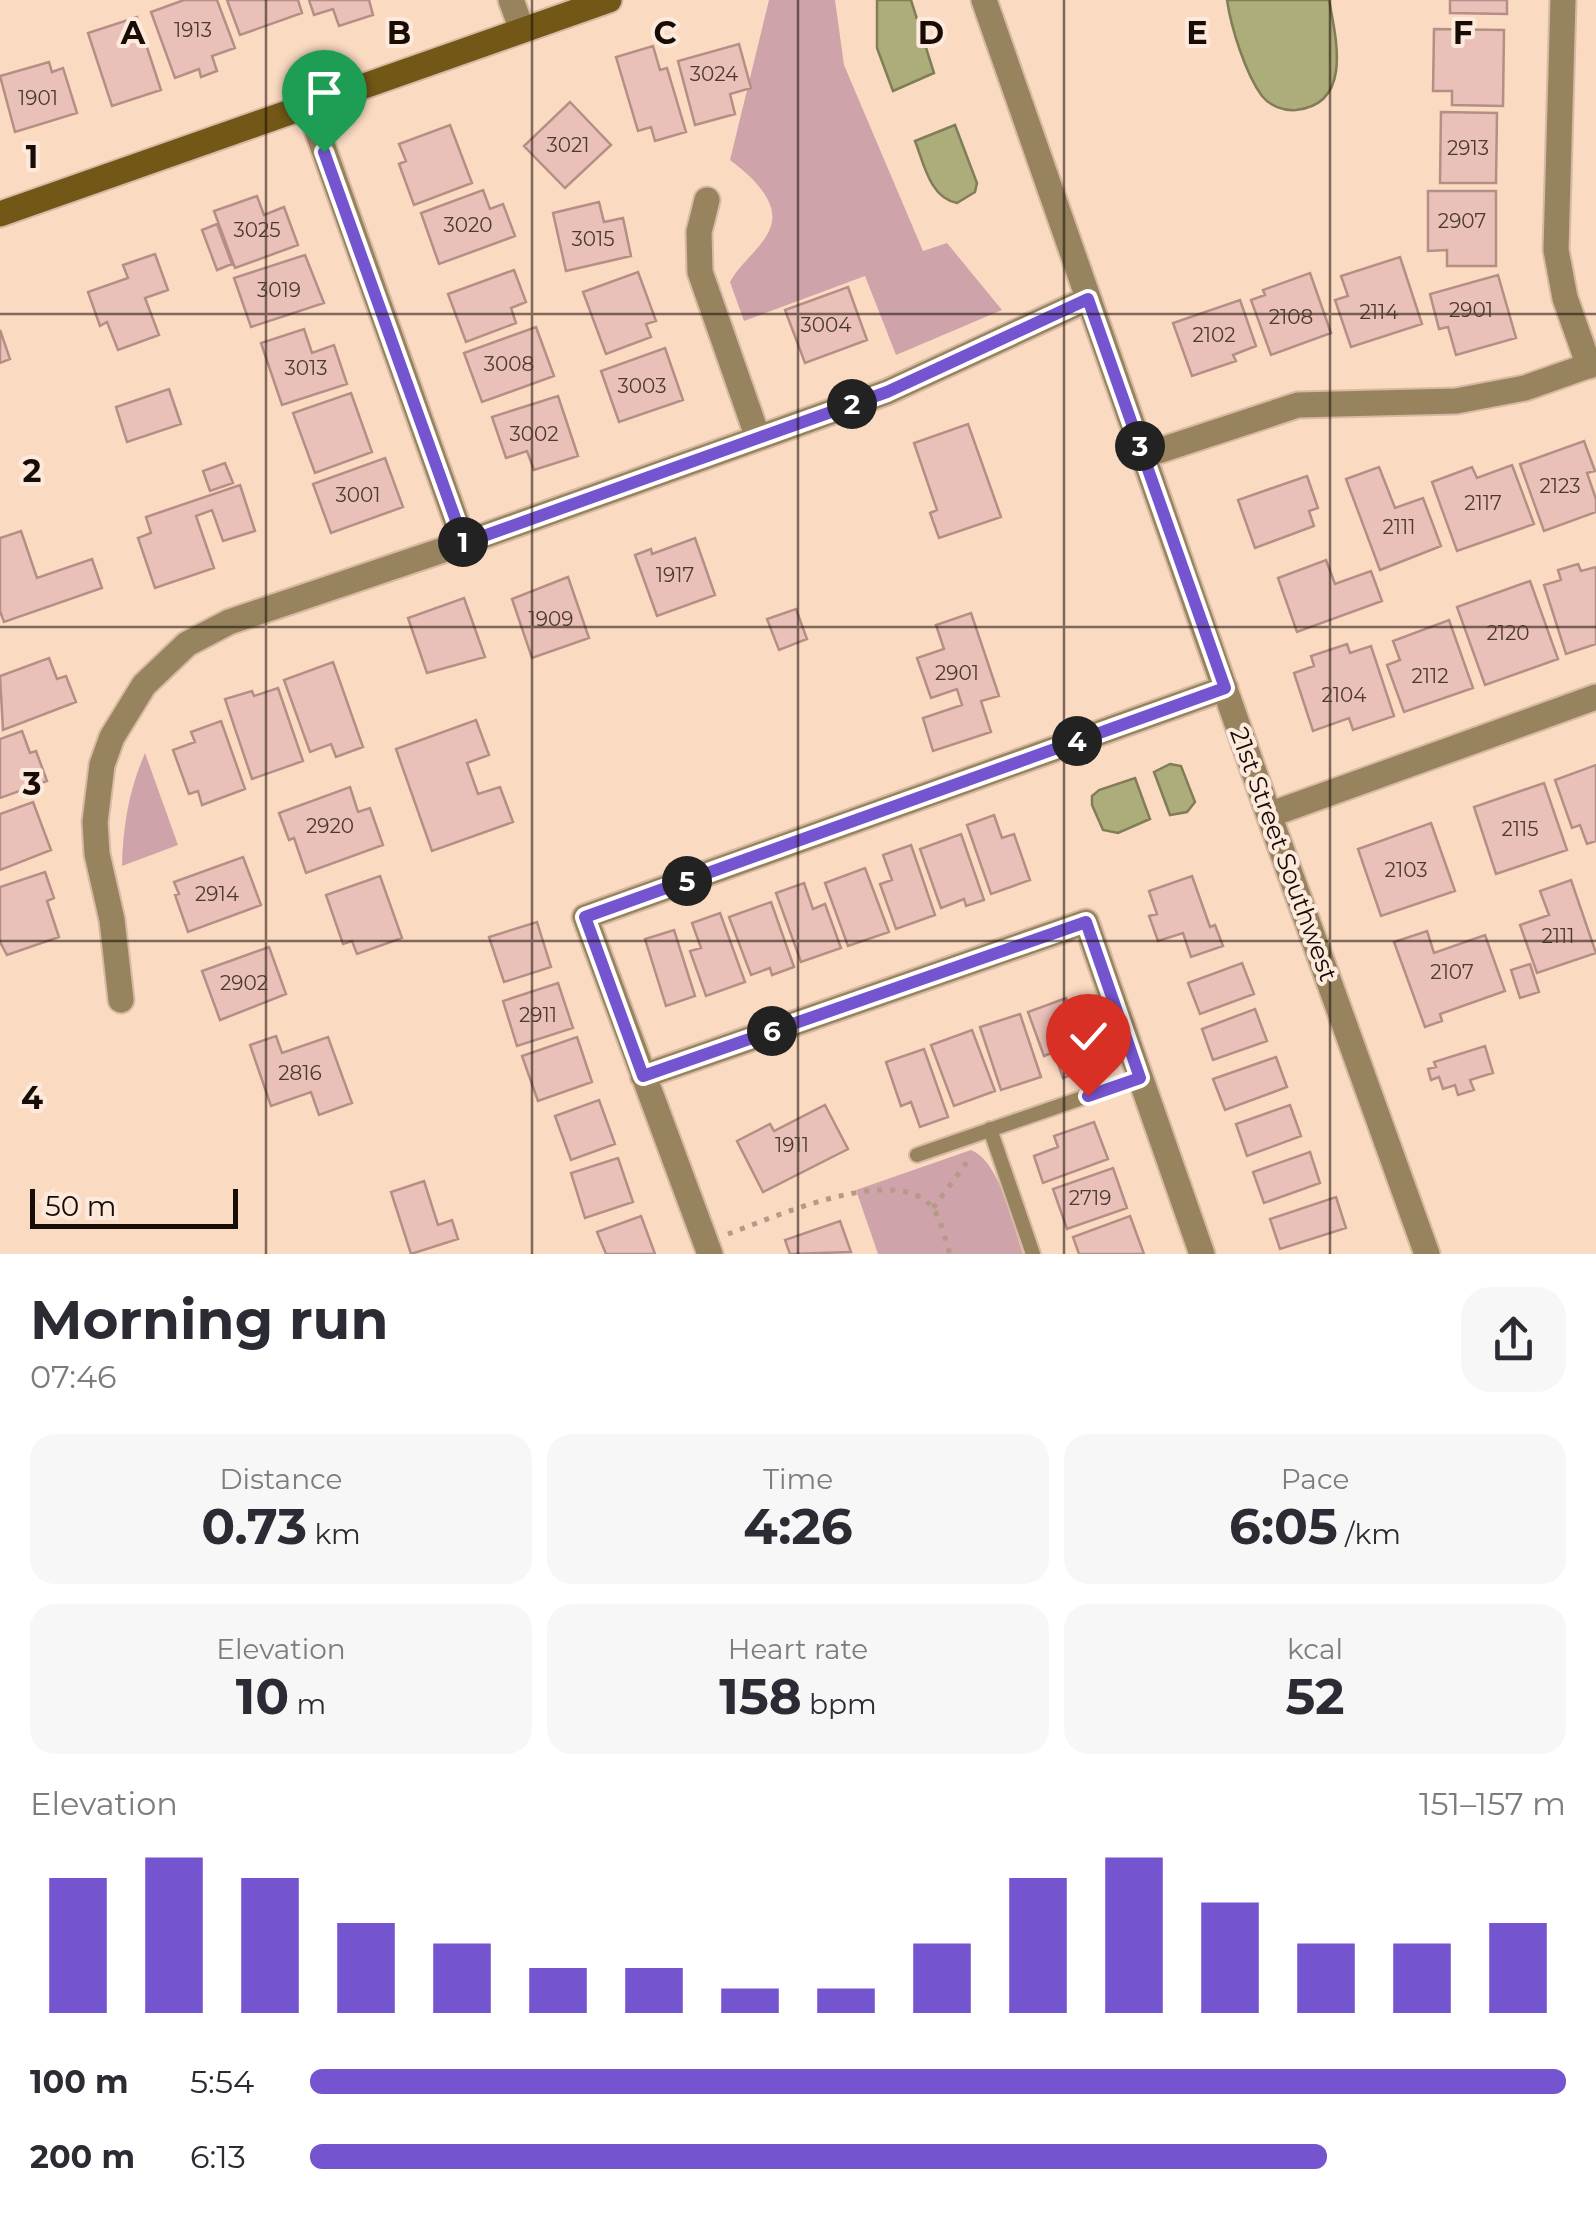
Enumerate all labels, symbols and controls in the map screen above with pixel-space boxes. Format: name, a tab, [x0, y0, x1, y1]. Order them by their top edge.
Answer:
text: A	[120, 13, 146, 52]
text: B	[387, 13, 411, 52]
text: C	[653, 13, 677, 52]
text: D	[918, 13, 944, 52]
text: E	[1186, 13, 1208, 52]
text: F	[1453, 13, 1473, 52]
house number: 1913	[174, 18, 212, 42]
pin	[282, 50, 367, 153]
house number: 3024	[690, 62, 738, 86]
icon: arrive	[297, 65, 352, 120]
house number: 1901	[18, 86, 58, 110]
house number: 3021	[546, 133, 590, 157]
house number: 2913	[1447, 136, 1489, 160]
text: 1	[26, 137, 38, 176]
house number: 2907	[1438, 209, 1486, 233]
house number: 3020	[443, 213, 493, 237]
house number: 3025	[233, 218, 281, 242]
house number: 3015	[571, 227, 615, 251]
house number: 3019	[257, 278, 301, 302]
house number: 2901	[1449, 298, 1493, 322]
house number: 2114	[1359, 300, 1399, 324]
house number: 2108	[1269, 305, 1313, 329]
house number: 3004	[801, 313, 851, 337]
house number: 2102	[1192, 323, 1236, 347]
house number: 3008	[484, 352, 534, 376]
house number: 3013	[284, 356, 328, 380]
house number: 3003	[618, 374, 666, 398]
pin: 2	[827, 379, 877, 429]
text: 2	[844, 387, 860, 421]
pin: 3	[1115, 421, 1165, 471]
house number: 3002	[509, 422, 559, 446]
text: 3	[1132, 429, 1148, 463]
text: 2	[23, 451, 41, 490]
house number: 2123	[1539, 474, 1581, 498]
house number: 3001	[336, 483, 380, 507]
house number: 2117	[1464, 491, 1502, 515]
house number: 2111	[1382, 515, 1416, 539]
pin: 1	[438, 517, 488, 567]
text: 1	[458, 525, 468, 559]
house number: 1917	[656, 563, 694, 587]
house number: 1909	[529, 607, 573, 631]
house number: 2120	[1486, 621, 1530, 645]
house number: 2901	[935, 661, 979, 685]
house number: 2112	[1411, 664, 1449, 688]
house number: 2104	[1321, 683, 1367, 707]
pin: 4	[1052, 716, 1102, 766]
street label: 21st Street Southwest	[1224, 723, 1344, 985]
text: 4	[1067, 724, 1087, 758]
text: 3	[22, 764, 41, 803]
house number: 2920	[306, 814, 354, 838]
house number: 2115	[1501, 817, 1539, 841]
pin: 5	[662, 856, 712, 906]
house number: 2103	[1385, 858, 1427, 882]
text: 5	[679, 864, 695, 898]
house number: 2914	[195, 882, 239, 906]
house number: 2111	[1541, 924, 1575, 948]
house number: 2107	[1430, 960, 1474, 984]
house number: 2902	[220, 971, 268, 995]
pin	[1046, 994, 1131, 1097]
house number: 2911	[519, 1003, 557, 1027]
pin: 6	[747, 1006, 797, 1056]
icon: check	[1061, 1009, 1116, 1064]
text: 6	[763, 1014, 781, 1048]
house number: 2816	[278, 1061, 322, 1085]
text: 4	[21, 1078, 43, 1117]
house number: 1911	[775, 1133, 809, 1157]
scale bar	[30, 1184, 238, 1228]
house number: 2719	[1069, 1186, 1111, 1210]
text: 50 m	[45, 1189, 116, 1223]
text: Morning run	[30, 1286, 388, 1353]
button: share	[1461, 1287, 1566, 1392]
text: 07:46	[30, 1357, 117, 1396]
text: Distance	[219, 1462, 343, 1496]
text: Time	[763, 1462, 833, 1496]
text: Pace	[1281, 1462, 1349, 1496]
text: 0.73	[201, 1496, 307, 1557]
text: 4:26	[743, 1496, 853, 1557]
text: 6:05	[1229, 1496, 1338, 1557]
text: km	[307, 1517, 361, 1551]
text: /km	[1338, 1517, 1401, 1551]
text: Elevation	[216, 1632, 346, 1666]
text: Heart rate	[728, 1632, 868, 1666]
text: kcal	[1287, 1632, 1343, 1666]
text: 10	[236, 1666, 289, 1727]
text: 158	[719, 1666, 802, 1727]
text: 52	[1286, 1666, 1345, 1727]
text: m	[289, 1687, 326, 1721]
text: bpm	[802, 1687, 877, 1721]
text: Elevation	[30, 1784, 178, 1823]
text: 151–157 m	[1419, 1784, 1566, 1823]
text: 100 m	[30, 2062, 129, 2101]
text: 5:54	[190, 2062, 254, 2101]
text: 200 m	[30, 2137, 135, 2176]
text: 6:13	[190, 2137, 246, 2176]

